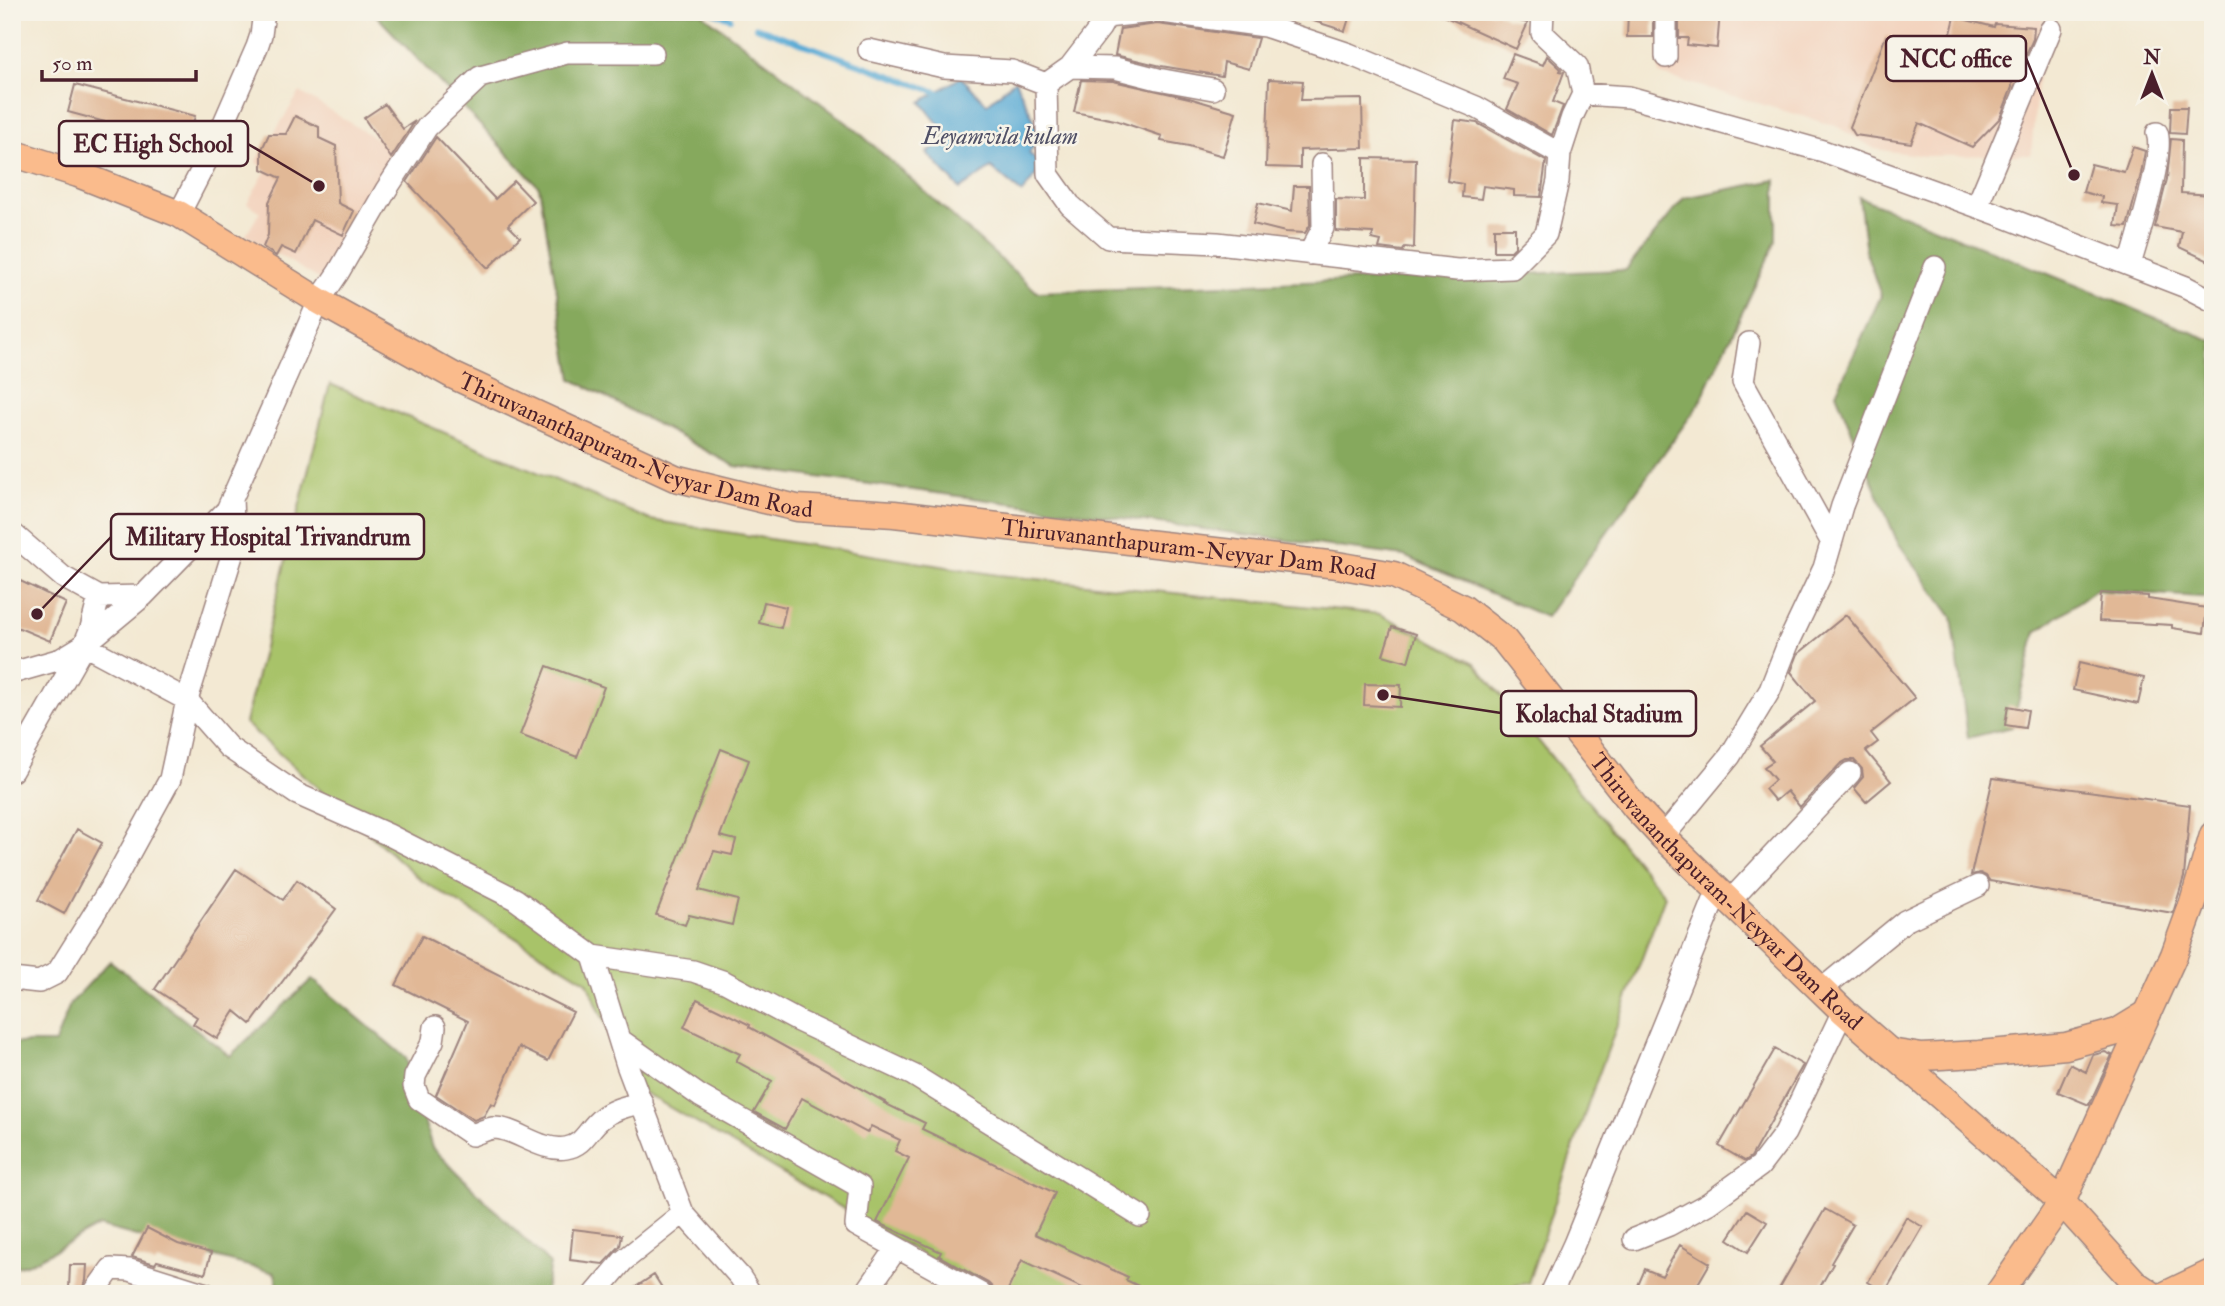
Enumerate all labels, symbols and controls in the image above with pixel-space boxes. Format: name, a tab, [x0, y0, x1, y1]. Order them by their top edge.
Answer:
callout: NCC office	[1886, 36, 2026, 81]
scale bar	[42, 38, 196, 82]
north arrow	[2116, 38, 2186, 108]
text: NCC office	[1899, 44, 2012, 75]
text: N	[2142, 46, 2161, 70]
text: 50 m	[52, 50, 93, 77]
callout: EC High School	[59, 121, 248, 166]
water label: Eeyamvila kulam	[920, 121, 1078, 152]
text: EC High School	[73, 129, 234, 160]
street label: Thiruvananthapuram-Neyyar Dam Road	[454, 366, 814, 524]
street label: Thiruvananthapuram-Neyyar Dam Road	[999, 512, 1379, 587]
callout: Military Hospital Trivandrum	[111, 514, 424, 559]
text: Military Hospital Trivandrum	[124, 522, 411, 553]
callout: Kolachal Stadium	[1501, 691, 1696, 736]
text: Kolachal Stadium	[1515, 699, 1683, 730]
street label: Thiruvananthapuram-Neyyar Dam Road	[1583, 747, 1869, 1037]

